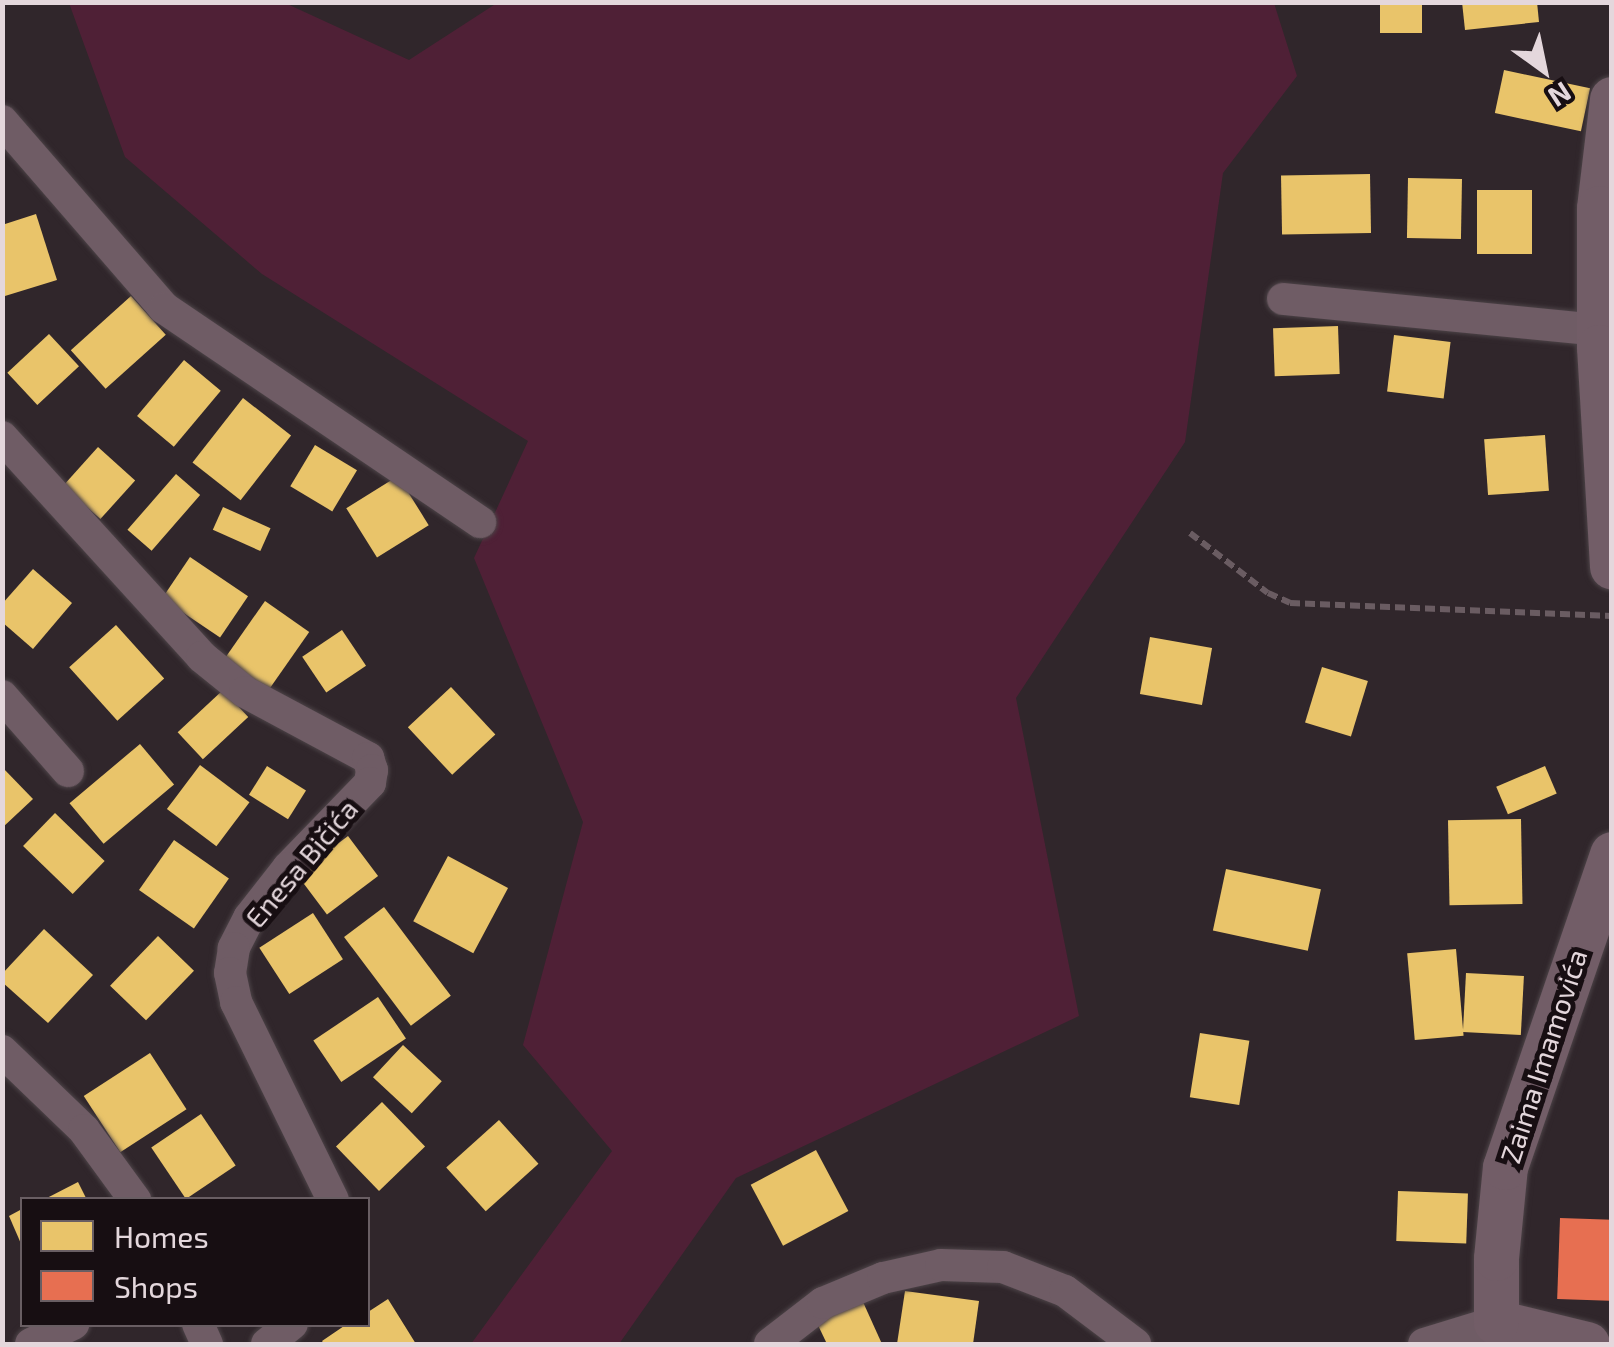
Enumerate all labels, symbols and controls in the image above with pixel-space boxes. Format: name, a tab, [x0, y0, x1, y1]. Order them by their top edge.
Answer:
north arrow	[1494, 20, 1594, 120]
text: N	[1543, 75, 1578, 115]
street label: Enesa Bičića	[238, 792, 364, 934]
street label: Zaima Imamovića	[1493, 945, 1593, 1167]
legend	[20, 1197, 370, 1327]
text: Homes	[114, 1218, 209, 1254]
text: Shops	[114, 1268, 198, 1304]

